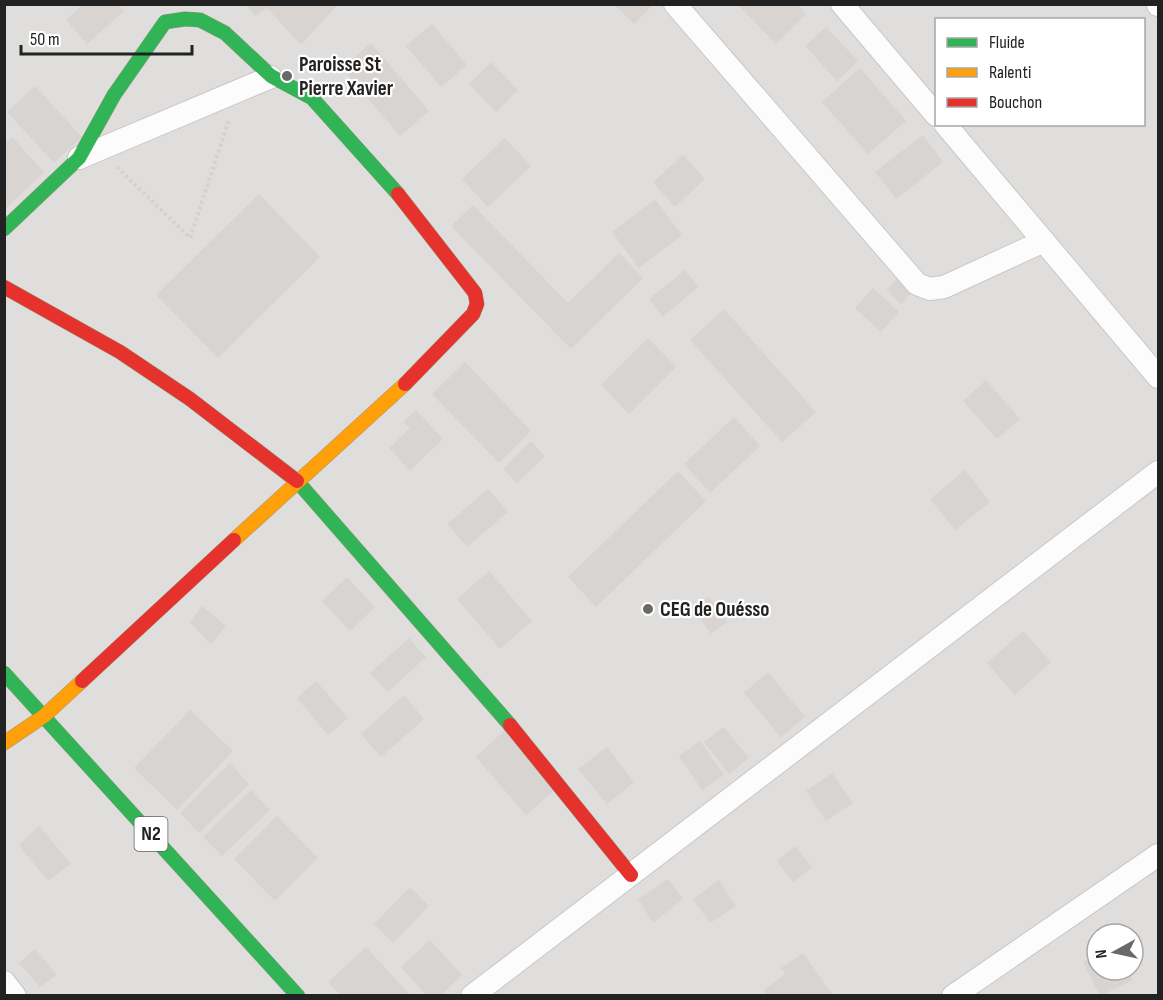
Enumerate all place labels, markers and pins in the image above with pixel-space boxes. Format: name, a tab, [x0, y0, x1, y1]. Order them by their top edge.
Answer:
place label: Paroisse St Pierre Xavier	[299, 52, 394, 101]
marker: Paroisse St Pierre Xavier	[280, 69, 294, 83]
place label: CEG de Ouésso	[660, 597, 770, 622]
marker: CEG de Ouésso	[641, 602, 655, 616]

